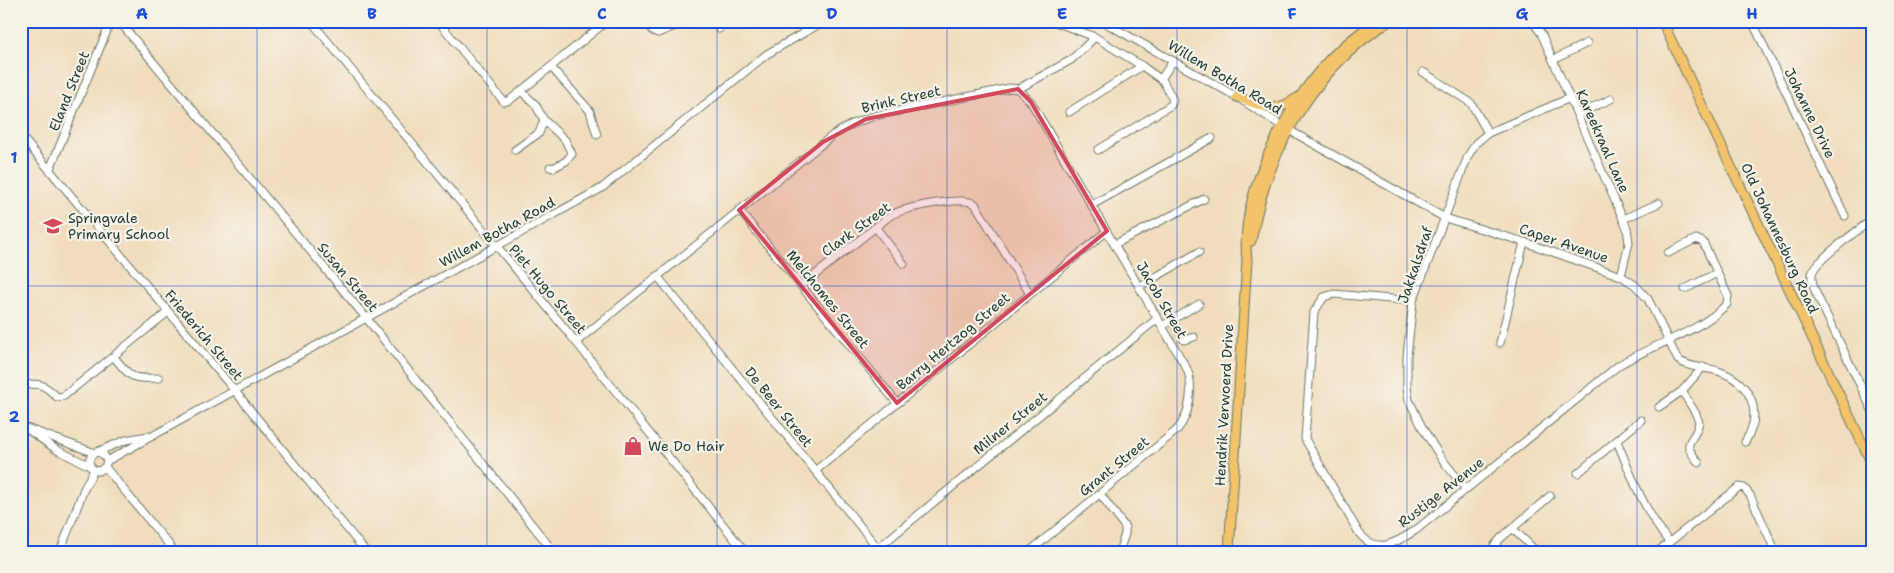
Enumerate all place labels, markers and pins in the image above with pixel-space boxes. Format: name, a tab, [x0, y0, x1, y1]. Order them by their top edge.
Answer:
place label: Springvale Primary School	[68, 209, 170, 243]
school or university icon: Springvale Primary School	[42, 215, 64, 237]
shop icon: We Do Hair	[622, 435, 644, 457]
place label: We Do Hair	[648, 437, 725, 455]

